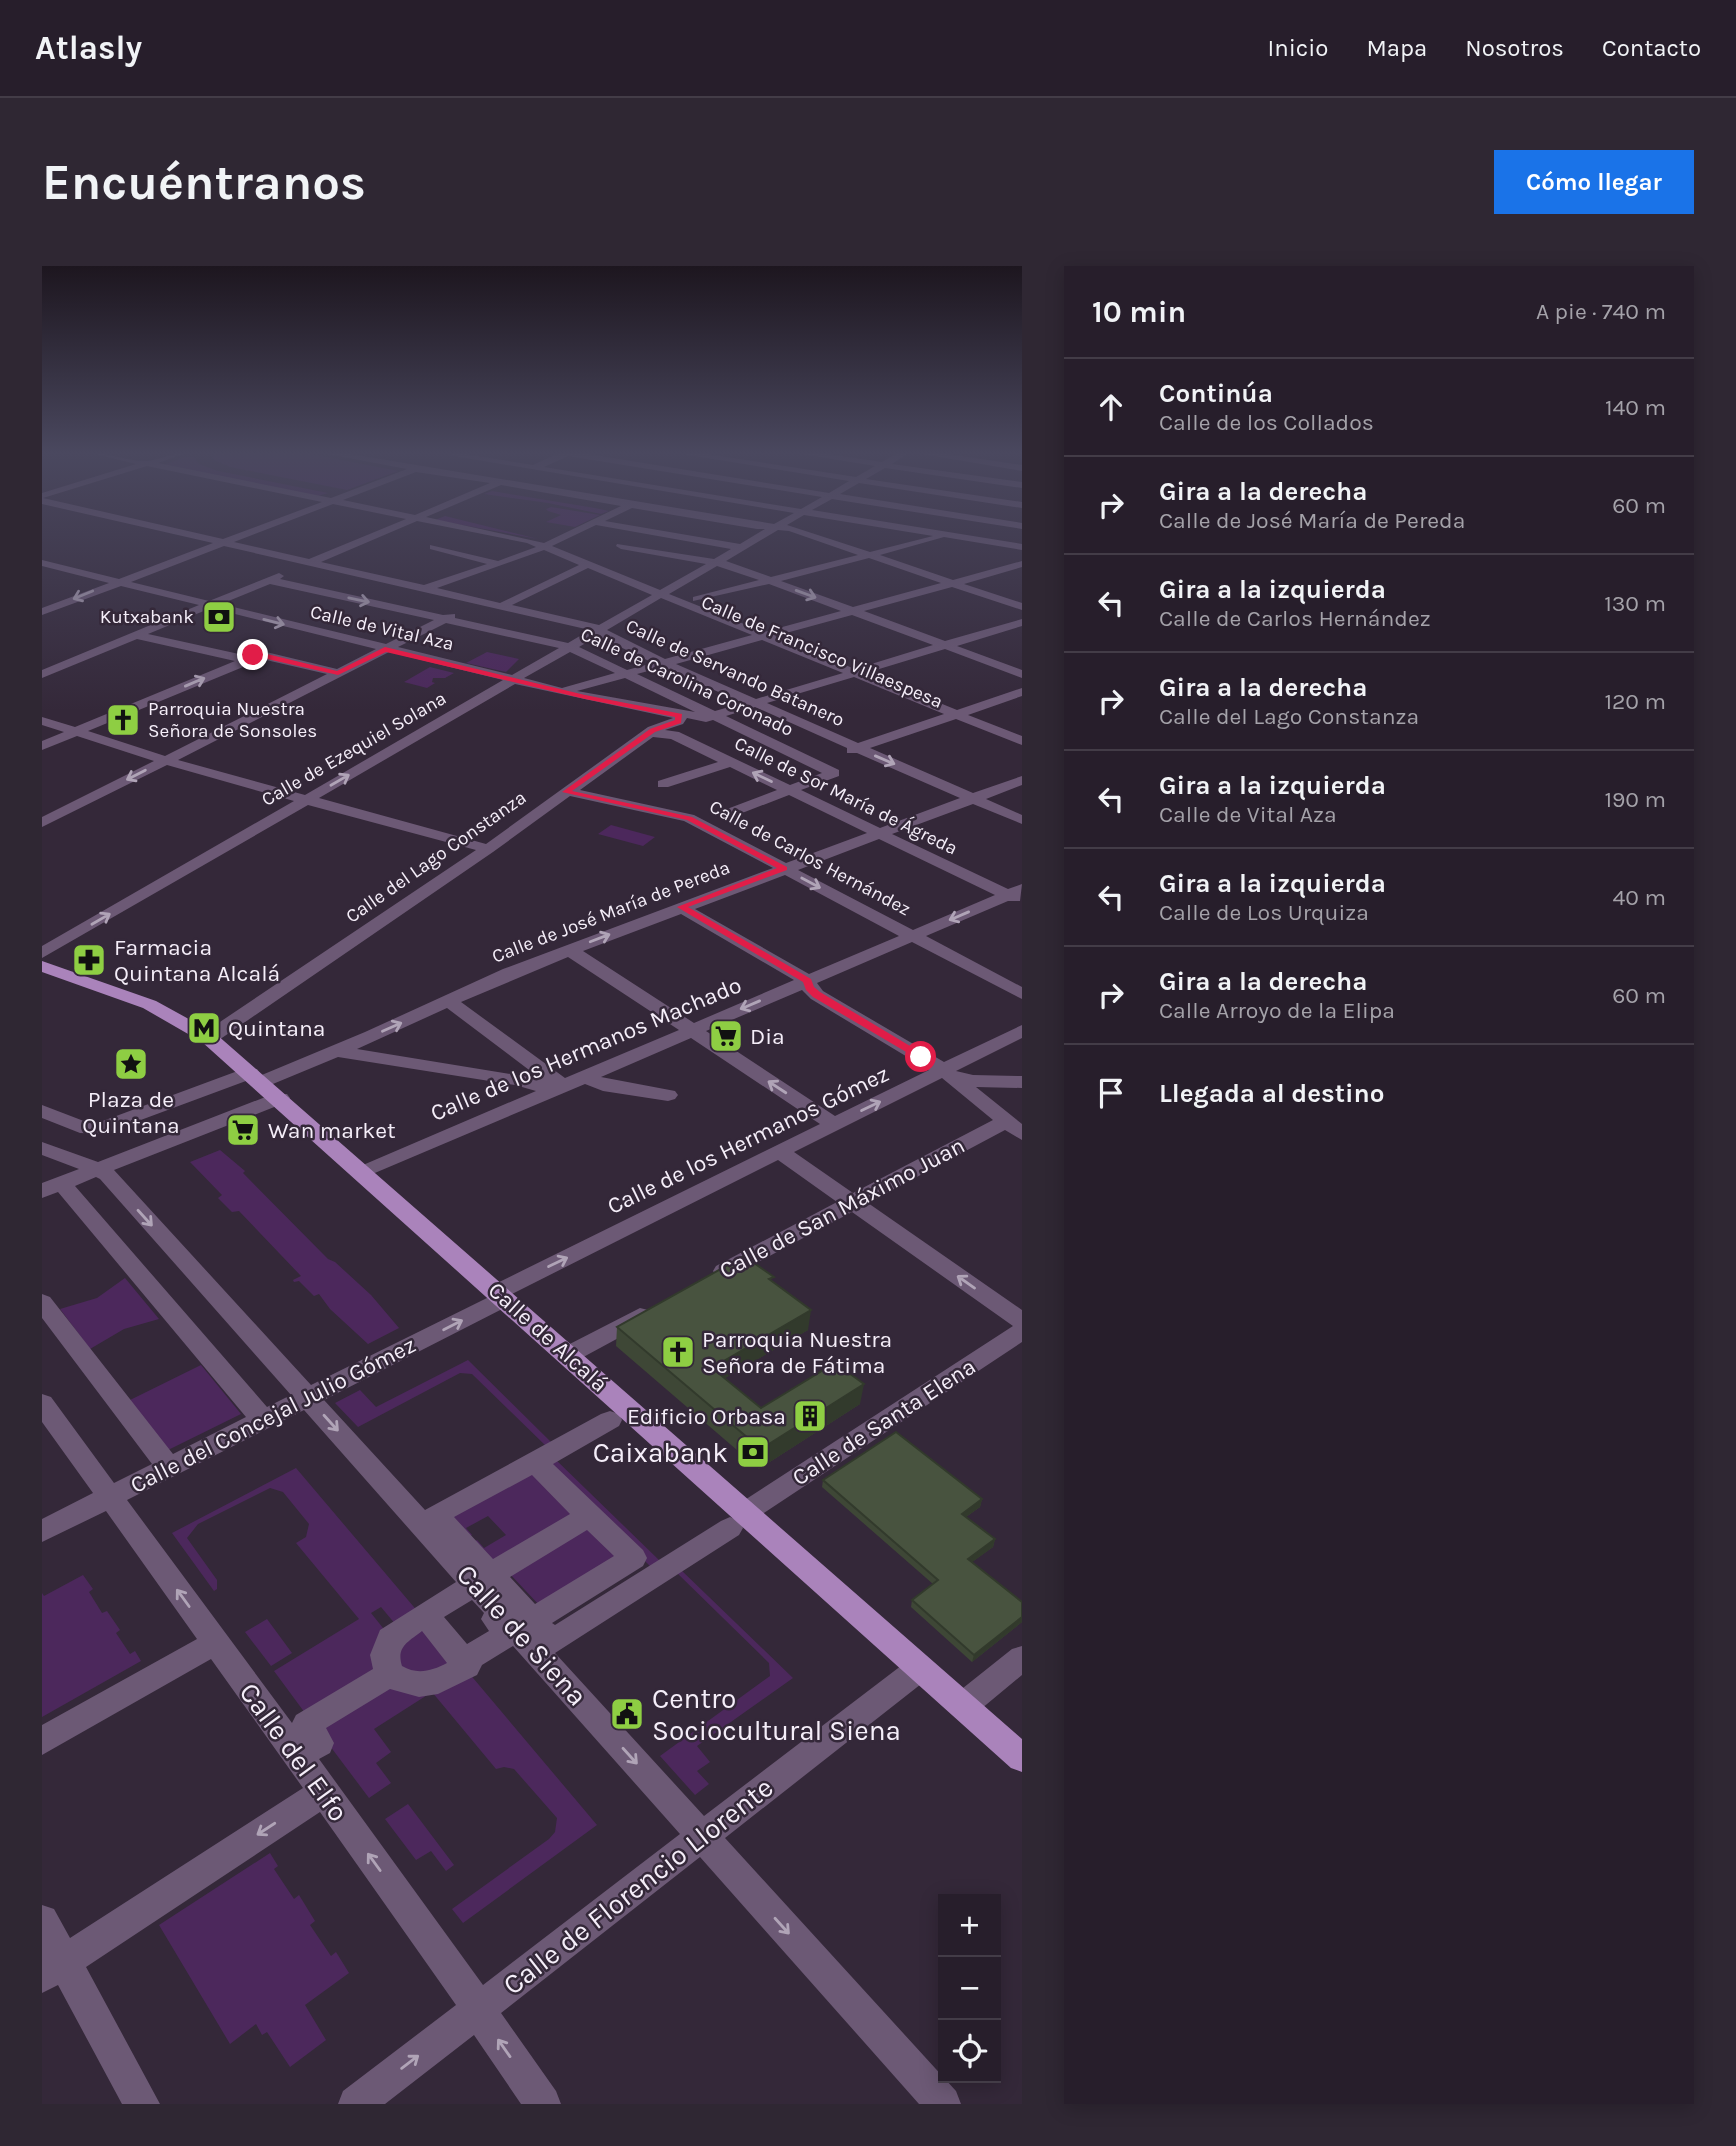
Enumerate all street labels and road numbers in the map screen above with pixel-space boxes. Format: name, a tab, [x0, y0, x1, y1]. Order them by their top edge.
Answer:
street label: Calle de Francisco Villaespesa	[698, 591, 946, 713]
street label: Calle de Vital Aza	[308, 601, 456, 655]
street label: Calle de Servando Batanero	[622, 615, 848, 731]
street label: Calle de Carolina Coronado	[577, 623, 797, 741]
street label: Calle de Ezequiel Solana	[258, 687, 450, 811]
street label: Calle de Sor María de Ágreda	[731, 731, 962, 860]
street label: Calle del Lago Constanza	[342, 786, 530, 928]
street label: Calle de Carlos Hernández	[706, 796, 914, 920]
street label: Calle de José María de Pereda	[489, 856, 733, 968]
street label: Calle de los Hermanos Machado	[427, 971, 745, 1127]
street label: Calle de los Hermanos Gómez	[603, 1060, 893, 1220]
street label: Calle de San Máximo Juan	[715, 1132, 969, 1284]
street label: Calle de Alcalá	[483, 1276, 613, 1398]
street label: Calle del Concejal Julio Gómez	[126, 1331, 420, 1499]
street label: Calle de Santa Elena	[787, 1353, 981, 1491]
street label: Calle de Siena	[450, 1557, 594, 1713]
street label: Calle del Elfo	[233, 1676, 355, 1828]
street label: Calle de Florencio Llorente	[496, 1770, 780, 2002]

